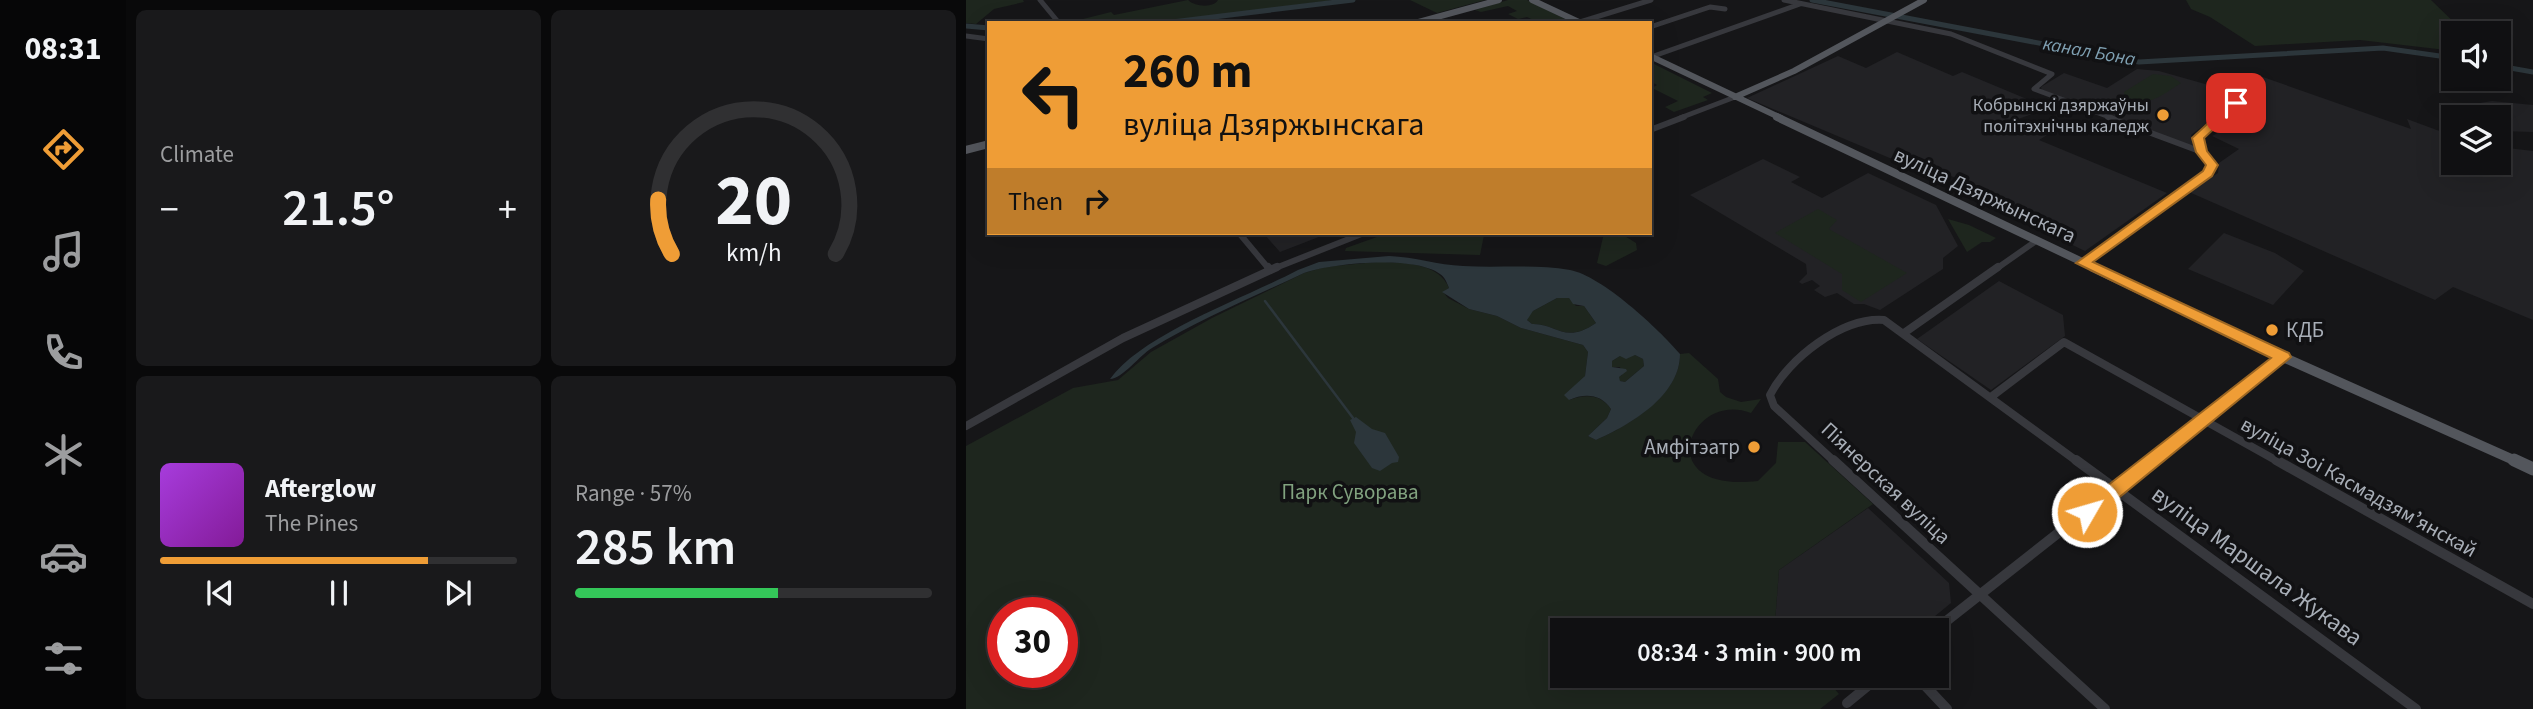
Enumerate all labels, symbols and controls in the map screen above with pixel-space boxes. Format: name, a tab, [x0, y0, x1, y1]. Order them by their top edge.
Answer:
map controls	[2441, 21, 2511, 175]
button: sound	[2441, 21, 2511, 91]
text: 08:31	[24, 26, 102, 72]
water label: канал Бона	[2040, 31, 2138, 73]
text: 260 m	[1123, 37, 1252, 107]
icon: left	[1008, 49, 1099, 140]
pin	[2206, 73, 2266, 133]
icon: arrive	[2217, 84, 2255, 122]
place label: Кобрынскі дзяржаўны політэхнічны каледж	[1973, 93, 2150, 139]
text: вуліца Дзяржынскага	[1123, 102, 1424, 148]
button: layers	[2441, 105, 2511, 175]
marker: Кобрынскі дзяржаўны політэхнічны каледж	[2155, 107, 2171, 123]
icon: directions	[39, 125, 88, 174]
text: Climate	[160, 138, 234, 171]
street label: вуліца Дзяржынскага	[1889, 140, 2081, 250]
text: 20	[715, 149, 792, 253]
text: 21.5°	[282, 172, 395, 246]
icon: right	[1077, 182, 1115, 220]
text: −	[160, 183, 179, 237]
text: +	[498, 183, 517, 237]
text: Then	[1008, 183, 1063, 220]
icon: music	[39, 227, 88, 276]
text: km/h	[726, 235, 781, 271]
place label: КДБ	[2286, 315, 2324, 345]
marker: КДБ	[2264, 322, 2280, 338]
icon: phone	[39, 328, 88, 377]
street label: вуліца Зоі Касмадзямʼянскай	[2235, 409, 2483, 565]
street label: Піянерская вуліца	[1814, 415, 1958, 551]
icon: climate	[39, 430, 88, 479]
place label: Амфітэатр	[1644, 432, 1740, 462]
marker: Амфітэатр	[1746, 439, 1762, 455]
text: Afterglow	[265, 470, 376, 507]
position arrow	[2050, 475, 2124, 549]
text: Range · 57%	[575, 477, 692, 510]
park label: Парк Суворава	[1281, 477, 1419, 507]
street label: вуліца Маршала Жукава	[2144, 477, 2370, 655]
text: The Pines	[265, 507, 358, 540]
text: 285 km	[575, 511, 736, 585]
icon: car	[39, 532, 88, 581]
icon: previous	[201, 574, 239, 612]
icon: pause	[320, 574, 358, 612]
icon: next	[439, 574, 477, 612]
speed limit sign: 30	[987, 597, 1078, 688]
icon: filters	[39, 634, 88, 683]
text: 08:34 · 3 min · 900 m	[1637, 634, 1862, 671]

